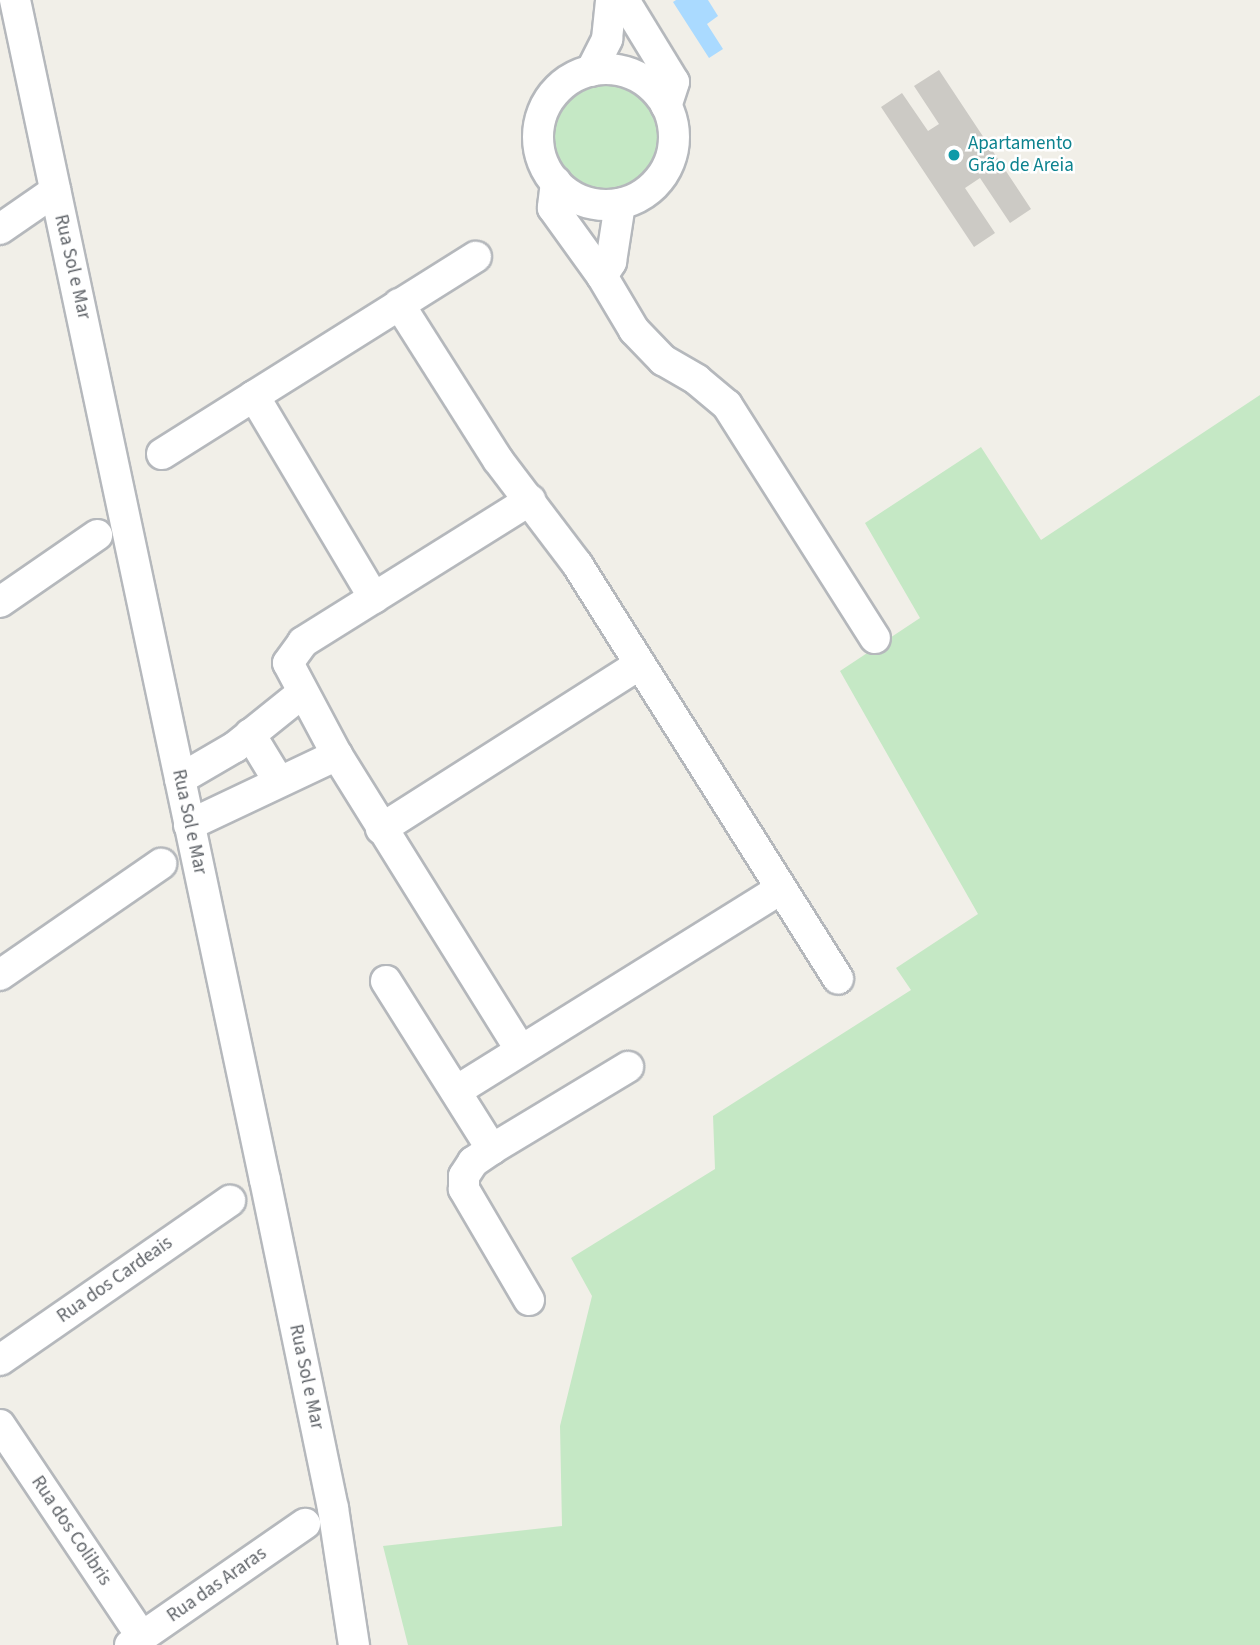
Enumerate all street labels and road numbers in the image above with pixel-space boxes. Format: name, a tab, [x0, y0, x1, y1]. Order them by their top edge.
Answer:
street label: Rua Sol e Mar	[49, 212, 95, 322]
street label: Rua Sol e Mar	[167, 767, 211, 877]
street label: Rua dos Cardeais	[53, 1232, 177, 1328]
street label: Rua Sol e Mar	[284, 1322, 328, 1432]
street label: Rua dos Colibris	[26, 1472, 116, 1590]
street label: Rua das Araras	[163, 1542, 271, 1628]

